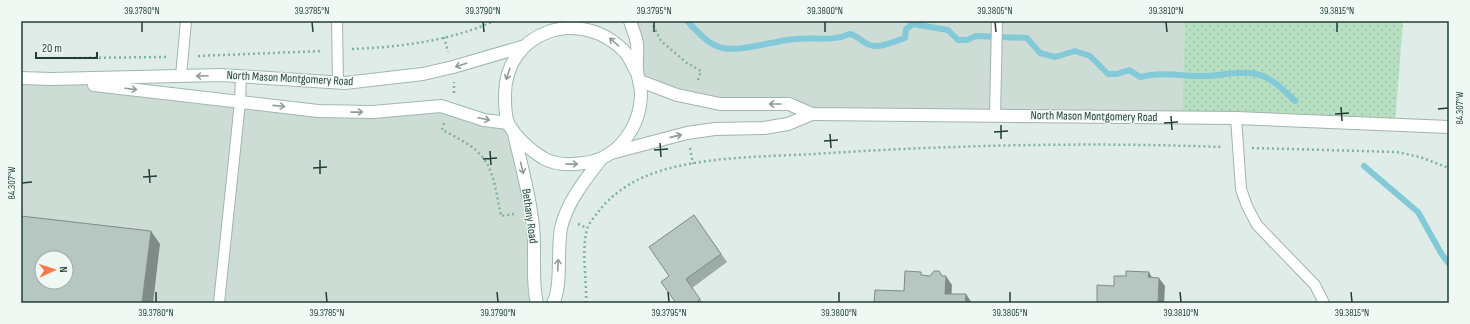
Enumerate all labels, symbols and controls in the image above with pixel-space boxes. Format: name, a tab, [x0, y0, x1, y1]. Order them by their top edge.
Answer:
text: 39.3780°N	[124, 5, 160, 17]
text: 39.3785°N	[295, 5, 329, 17]
text: 39.3790°N	[465, 5, 501, 17]
text: 39.3795°N	[637, 5, 671, 17]
text: 39.3800°N	[807, 5, 843, 17]
text: 39.3805°N	[977, 5, 1013, 17]
text: 39.3810°N	[1149, 5, 1183, 17]
text: 39.3815°N	[1320, 5, 1354, 17]
scale bar	[36, 34, 97, 60]
one-way arrow	[609, 38, 619, 47]
text: 20 m	[42, 41, 62, 56]
one-way arrow	[455, 61, 467, 69]
street label: North Mason Montgomery Road	[226, 68, 354, 89]
one-way arrow	[504, 68, 512, 80]
one-way arrow	[196, 72, 209, 80]
one-way arrow	[124, 85, 137, 93]
text: 84.307°W	[1454, 91, 1466, 125]
one-way arrow	[769, 100, 782, 108]
one-way arrow	[272, 103, 285, 110]
one-way arrow	[350, 108, 363, 116]
street label: North Mason Montgomery Road	[1030, 108, 1158, 125]
one-way arrow	[477, 116, 490, 124]
one-way arrow	[669, 131, 682, 139]
one-way arrow	[565, 160, 578, 168]
one-way arrow	[519, 162, 527, 175]
text: 84.307°W	[6, 166, 18, 200]
street label: Bethany Road	[518, 188, 541, 244]
north arrow	[34, 250, 74, 290]
one-way arrow	[554, 259, 562, 272]
text: N	[57, 266, 70, 273]
text: 39.3780°N	[138, 307, 174, 319]
text: 39.3785°N	[310, 307, 344, 319]
text: 39.3790°N	[480, 307, 516, 319]
text: 39.3795°N	[652, 307, 686, 319]
text: 39.3800°N	[821, 307, 857, 319]
text: 39.3805°N	[992, 307, 1028, 319]
text: 39.3810°N	[1164, 307, 1198, 319]
text: 39.3815°N	[1335, 307, 1369, 319]

